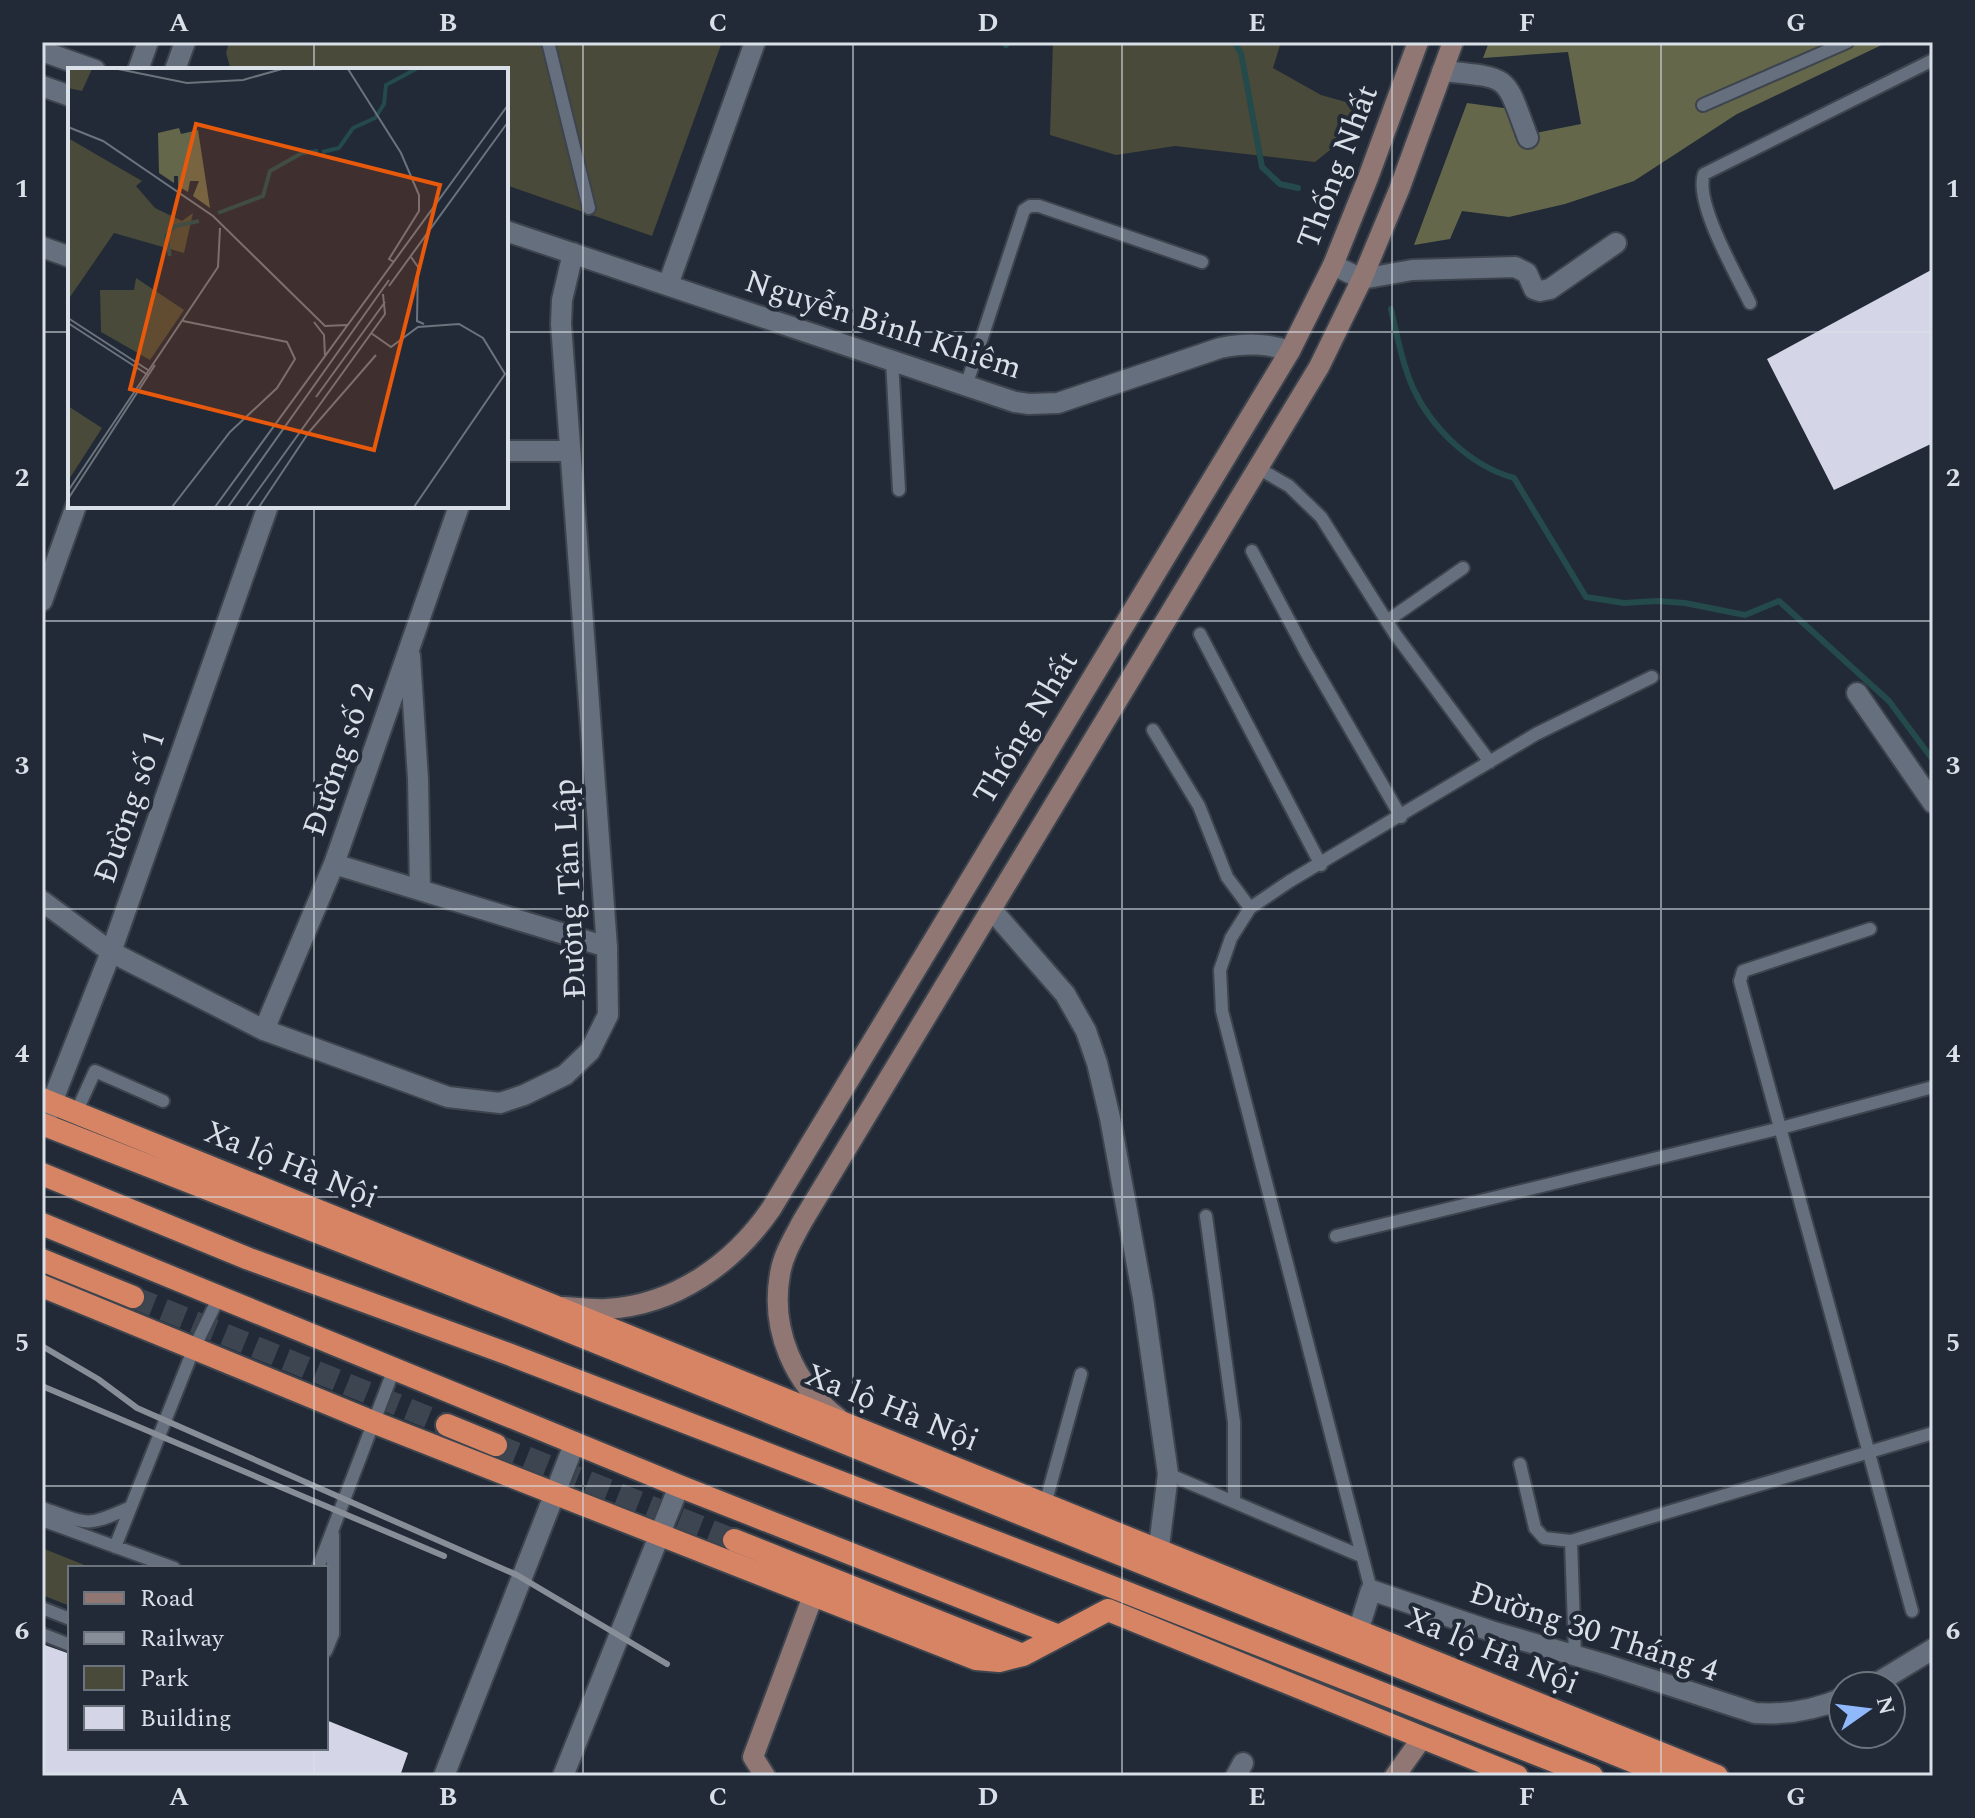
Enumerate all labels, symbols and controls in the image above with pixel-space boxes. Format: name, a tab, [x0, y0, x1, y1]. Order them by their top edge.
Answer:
text: A	[169, 3, 189, 43]
text: B	[439, 3, 457, 43]
text: C	[709, 3, 727, 43]
text: D	[978, 3, 998, 43]
text: E	[1248, 3, 1266, 43]
text: F	[1519, 3, 1535, 43]
text: G	[1786, 3, 1806, 43]
inset map	[68, 68, 508, 508]
street label: Thống Nhất	[1284, 78, 1392, 256]
text: 1	[15, 169, 29, 209]
text: 1	[1946, 169, 1960, 209]
street label: Nguyễn Bỉnh Khiêm	[738, 257, 1028, 393]
text: 2	[15, 458, 29, 498]
text: 2	[1946, 458, 1960, 498]
street label: Thống Nhất	[961, 641, 1091, 815]
street label: Đường số 2	[290, 677, 388, 843]
street label: Đường số 1	[81, 724, 179, 890]
text: 3	[15, 746, 29, 786]
text: 3	[1946, 746, 1960, 786]
street label: Đường Tân Lập	[540, 778, 600, 1000]
text: 4	[15, 1034, 30, 1074]
text: 4	[1946, 1034, 1961, 1074]
street label: Xa lộ Hà Nội	[197, 1108, 385, 1222]
text: 5	[15, 1323, 29, 1363]
text: 5	[1946, 1323, 1960, 1363]
street label: Xa lộ Hà Nội	[798, 1351, 986, 1465]
legend	[68, 1566, 328, 1750]
street label: Đường 30 Tháng 4	[1463, 1569, 1725, 1695]
text: Road	[140, 1581, 194, 1617]
street label: Xa lộ Hà Nội	[1398, 1594, 1586, 1708]
text: 6	[15, 1611, 29, 1651]
text: 6	[1946, 1611, 1960, 1651]
text: Railway	[140, 1621, 225, 1657]
text: Park	[140, 1661, 190, 1697]
north arrow	[1827, 1670, 1907, 1750]
text: N	[1867, 1693, 1903, 1718]
text: Building	[140, 1701, 232, 1737]
text: A	[169, 1777, 189, 1817]
text: B	[439, 1777, 457, 1817]
text: C	[709, 1777, 727, 1817]
text: D	[978, 1777, 998, 1817]
text: E	[1248, 1777, 1266, 1817]
text: F	[1519, 1777, 1535, 1817]
text: G	[1786, 1777, 1806, 1817]

